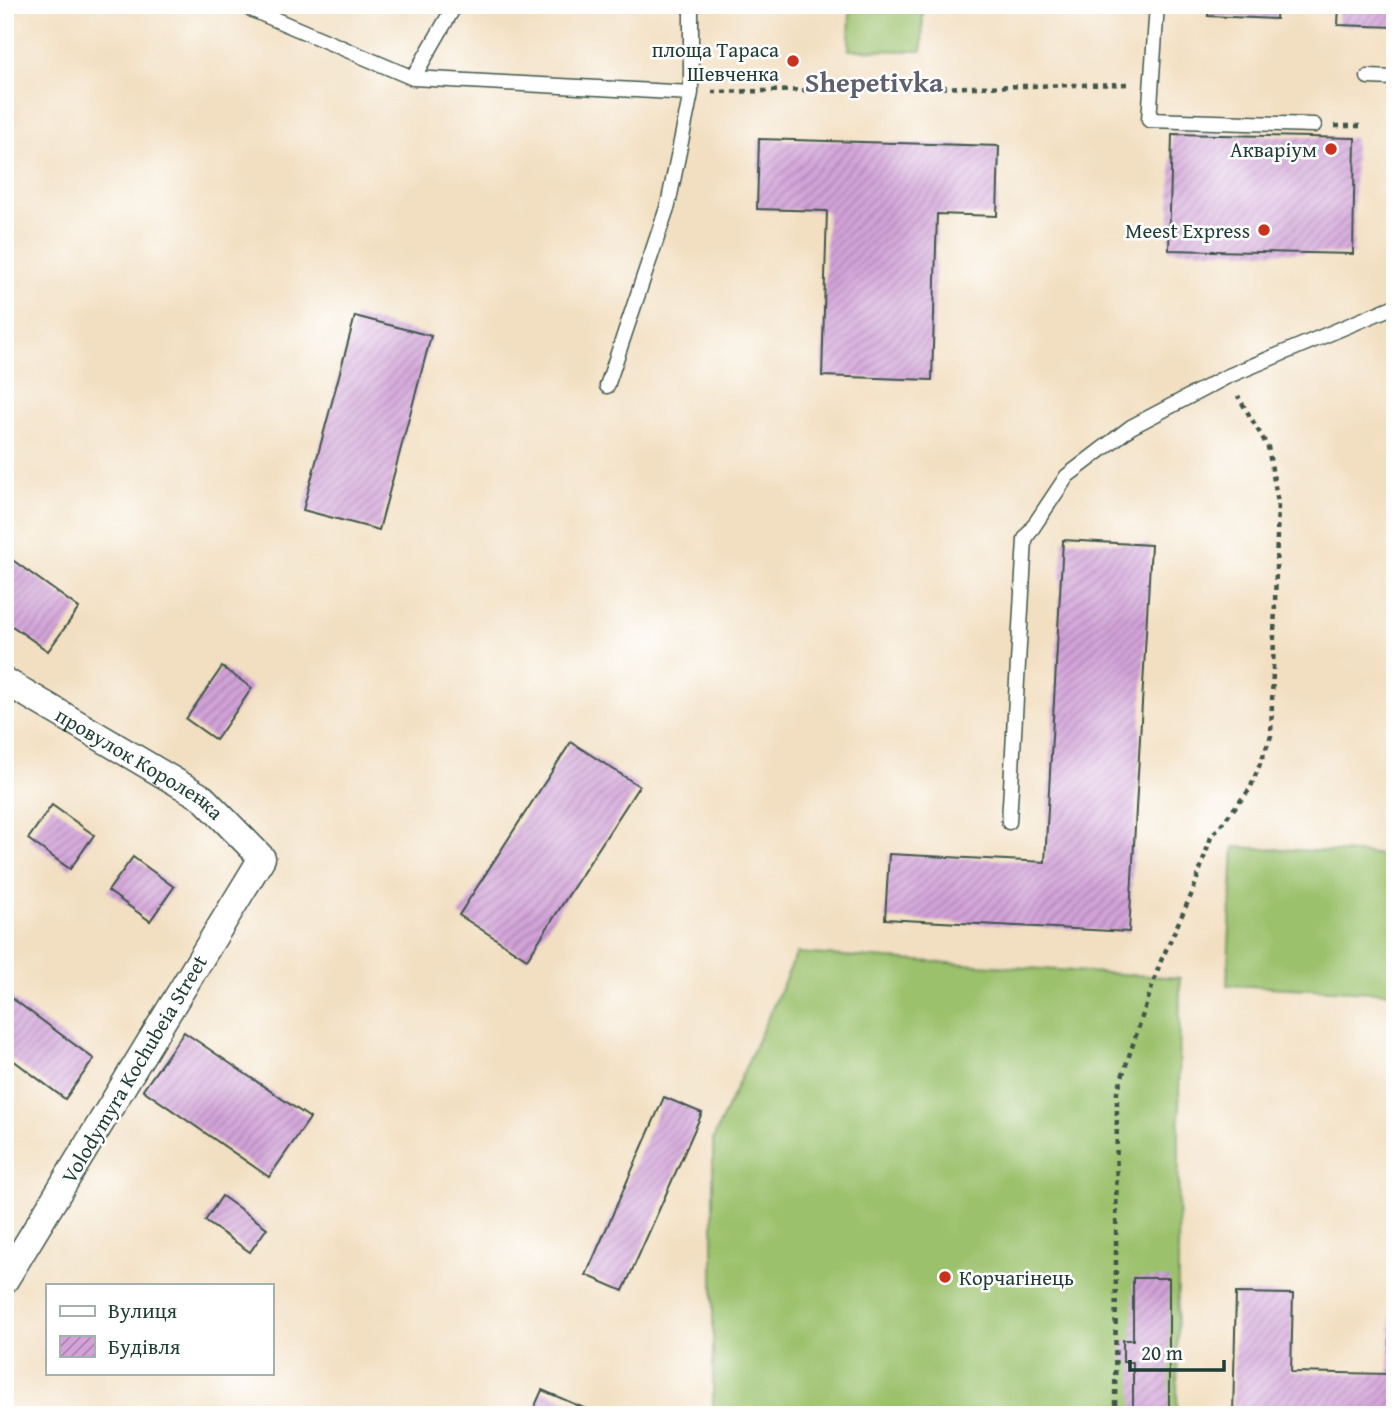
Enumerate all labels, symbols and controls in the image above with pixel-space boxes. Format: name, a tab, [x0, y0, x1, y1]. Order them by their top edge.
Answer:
place label: площа Тараса Шевченка	[652, 34, 779, 89]
marker: площа Тараса Шевченка	[785, 53, 801, 69]
district label: Shepetivka	[805, 61, 944, 102]
place label: Акваріум	[1230, 134, 1317, 165]
marker: Акваріум	[1323, 141, 1339, 157]
place label: Meest Express	[1125, 215, 1250, 246]
marker: Meest Express	[1256, 222, 1272, 238]
street label: провулок Короленка	[50, 699, 231, 826]
street label: Volodymyra Kochubeia Street	[53, 948, 215, 1189]
place label: Корчагінець	[959, 1262, 1074, 1293]
marker: Корчагінець	[937, 1269, 953, 1285]
legend	[46, 1284, 273, 1374]
text: Вулиця	[108, 1295, 178, 1326]
scale bar	[1130, 1329, 1225, 1373]
text: Будівля	[108, 1331, 181, 1362]
text: 20 m	[1141, 1337, 1183, 1368]

